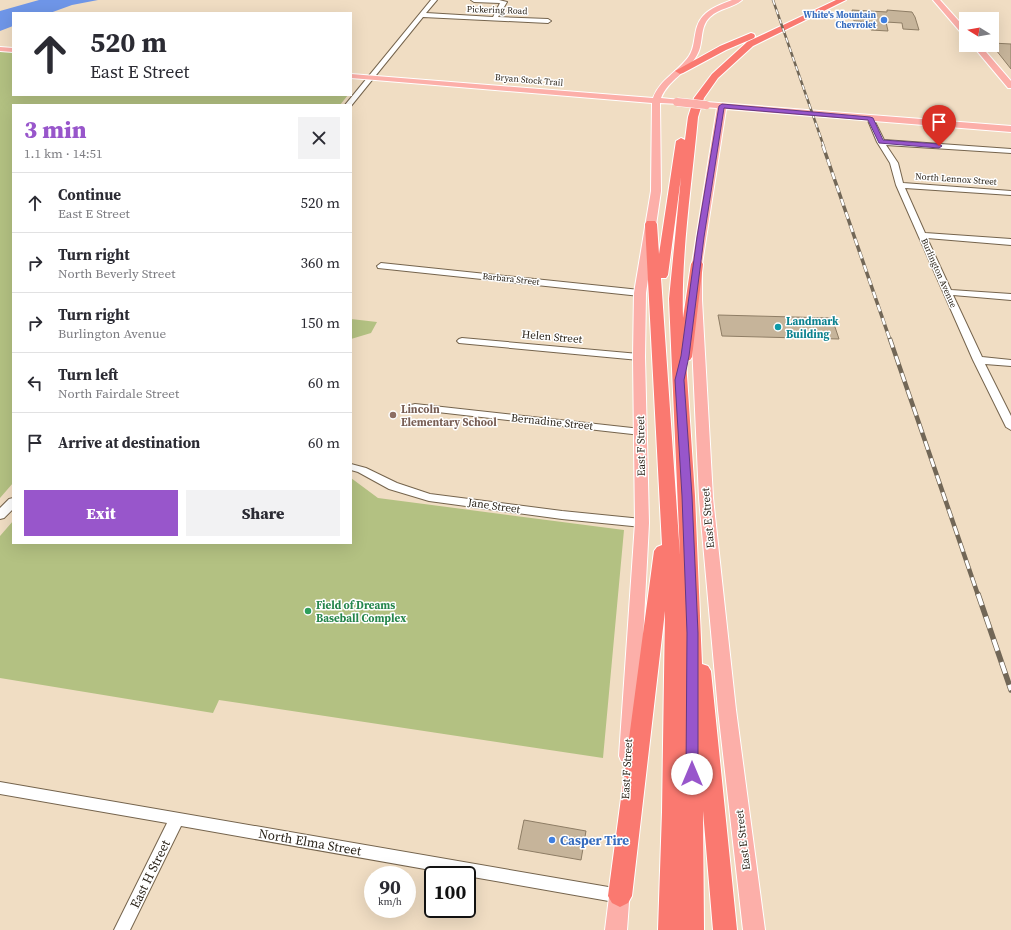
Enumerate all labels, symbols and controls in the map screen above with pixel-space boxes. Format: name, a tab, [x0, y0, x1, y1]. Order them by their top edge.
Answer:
street label: Pickering Road	[466, 3, 528, 17]
place label: White's Mountain Chevrolet	[803, 9, 877, 31]
north arrow	[959, 12, 999, 52]
map controls	[959, 12, 999, 52]
marker: White's Mountain Chevrolet	[879, 15, 889, 25]
text: 520 m	[90, 23, 167, 61]
icon: ahead	[24, 28, 76, 80]
text: East E Street	[90, 59, 189, 84]
street label: Bryan Stock Trail	[494, 71, 564, 89]
pin	[922, 105, 956, 146]
icon: arrive	[928, 111, 950, 133]
text: 3 min	[24, 113, 87, 146]
button: close	[298, 117, 340, 159]
text: 1.1 km · 14:51	[24, 145, 103, 162]
street label: North Lennox Street	[915, 170, 997, 188]
text: Continue	[58, 184, 121, 205]
icon: ahead	[24, 192, 46, 214]
text: 520 m	[300, 192, 340, 213]
text: East E Street	[58, 205, 130, 222]
street label: Burlington Avenue	[918, 236, 960, 310]
text: Turn right	[58, 244, 130, 265]
icon: right	[24, 252, 46, 274]
text: 360 m	[300, 252, 340, 273]
text: North Beverly Street	[58, 265, 175, 282]
street label: Barbara Street	[482, 270, 540, 288]
text: Turn right	[58, 304, 130, 325]
icon: right	[24, 312, 46, 334]
text: 150 m	[300, 312, 340, 333]
place label: Landmark Building	[786, 314, 839, 342]
marker: Landmark Building	[773, 322, 783, 332]
text: Burlington Avenue	[58, 325, 166, 342]
street label: Helen Street	[521, 327, 583, 347]
text: Turn left	[58, 364, 118, 385]
icon: left	[24, 372, 46, 394]
text: 60 m	[308, 372, 340, 393]
text: North Fairdale Street	[58, 385, 179, 402]
place label: Lincoln Elementary School	[401, 402, 497, 430]
marker: Lincoln Elementary School	[388, 410, 398, 420]
street label: Bernadine Street	[510, 410, 594, 434]
street label: East F Street	[633, 415, 649, 476]
icon: arrive	[24, 432, 46, 454]
text: Arrive at destination	[58, 432, 200, 453]
text: 60 m	[308, 432, 340, 453]
street label: East E Street	[698, 487, 718, 549]
button: Exit	[24, 490, 178, 536]
button: Share	[186, 490, 340, 536]
street label: Jane Street	[466, 495, 522, 517]
place label: Field of Dreams Baseball Complex	[316, 598, 406, 626]
marker: Field of Dreams Baseball Complex	[303, 606, 313, 616]
street label: East F Street	[618, 738, 636, 800]
position arrow	[671, 753, 713, 795]
street label: East E Street	[732, 809, 754, 871]
street label: North Elma Street	[257, 825, 363, 860]
place label: Casper Tire	[560, 832, 629, 849]
marker: Casper Tire	[547, 835, 557, 845]
street label: East H Street	[126, 836, 174, 911]
speed limit sign: 100	[424, 866, 476, 918]
text: 90	[379, 873, 401, 901]
text: km/h	[378, 895, 402, 908]

